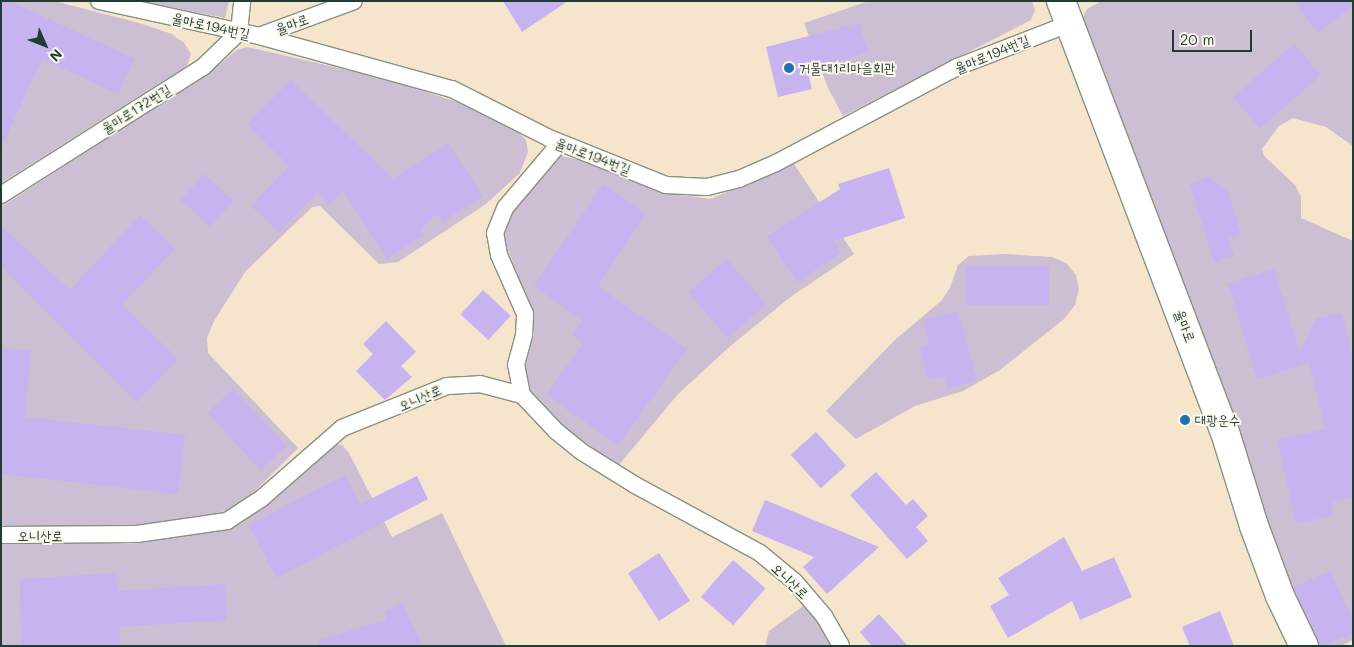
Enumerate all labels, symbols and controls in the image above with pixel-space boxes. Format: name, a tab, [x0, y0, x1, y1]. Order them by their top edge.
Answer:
street label: 율마로194번길	[171, 10, 251, 42]
street label: 율마로	[273, 10, 311, 38]
north arrow	[20, 20, 70, 70]
scale bar	[1174, 20, 1254, 52]
text: 20 m	[1180, 29, 1214, 49]
street label: 율마로194번길	[952, 31, 1032, 77]
text: N	[46, 45, 67, 66]
place label: 거물대1리마을회관	[799, 60, 895, 76]
marker: 거물대1리마을회관	[783, 62, 795, 74]
street label: 율마로172번길	[98, 81, 174, 137]
street label: 율마로194번길	[553, 134, 633, 178]
street label: 율마로	[1171, 307, 1199, 345]
street label: 오니산로	[396, 381, 444, 415]
place label: 대광운수	[1195, 412, 1240, 428]
marker: 대광운수	[1179, 414, 1191, 426]
street label: 오니산로	[17, 528, 63, 544]
street label: 오니산로	[768, 559, 812, 603]

